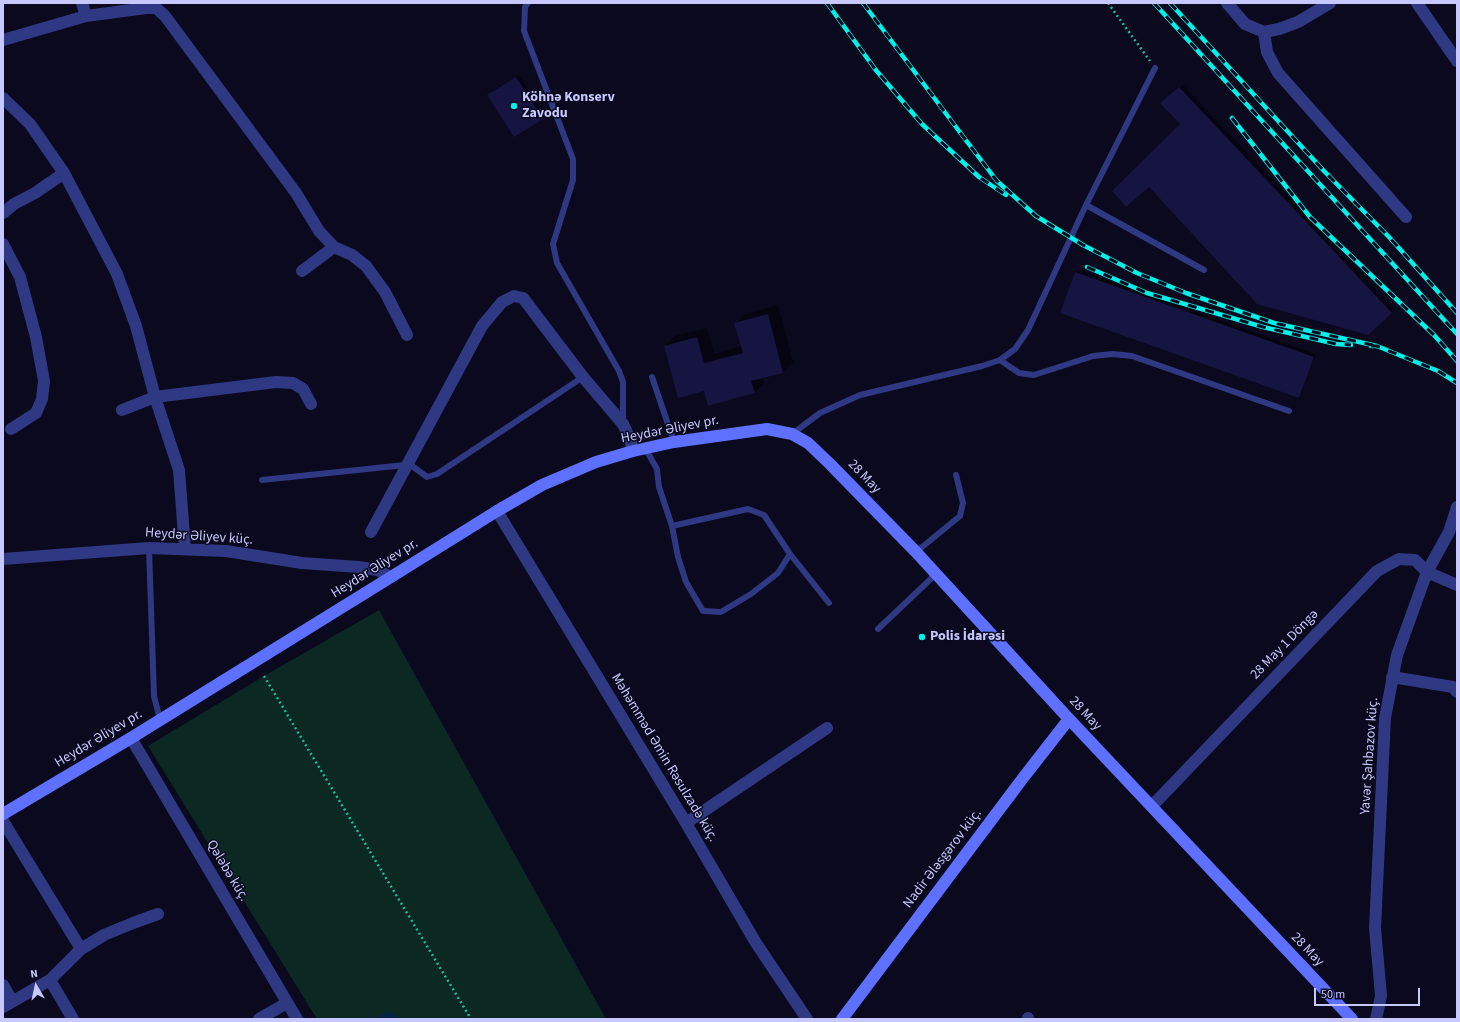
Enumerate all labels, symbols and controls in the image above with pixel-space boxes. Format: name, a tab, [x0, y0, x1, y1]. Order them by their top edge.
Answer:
place label: Köhnə Konserv Zavodu	[522, 90, 615, 122]
marker: Köhnə Konserv Zavodu	[509, 101, 519, 111]
street label: Heydər Əliyev pr.	[620, 412, 720, 448]
street label: 28 May	[844, 457, 884, 497]
street label: Heydər Əliyev küç.	[144, 525, 254, 549]
street label: Heydər Əliyev pr.	[328, 536, 422, 602]
street label: 28 May 1 Döngə	[1247, 606, 1323, 684]
place label: Polis İdarəsi	[930, 629, 1005, 645]
marker: Polis İdarəsi	[917, 632, 927, 642]
street label: Məhəmməd Əmin Rəsulzadə küç.	[607, 671, 721, 845]
street label: 28 May	[1065, 693, 1105, 735]
street label: Yavər Şahbazov küç.	[1358, 697, 1382, 815]
street label: Heydər Əliyev pr.	[52, 706, 146, 772]
street label: Nadir Ələsgərov küç.	[900, 806, 986, 912]
street label: Qələbə küç.	[202, 837, 252, 905]
street label: 28 May	[1287, 930, 1327, 970]
north arrow	[16, 966, 56, 1006]
text: N	[29, 966, 39, 982]
scale bar	[1316, 980, 1422, 1006]
text: 50 m	[1321, 986, 1345, 1003]

